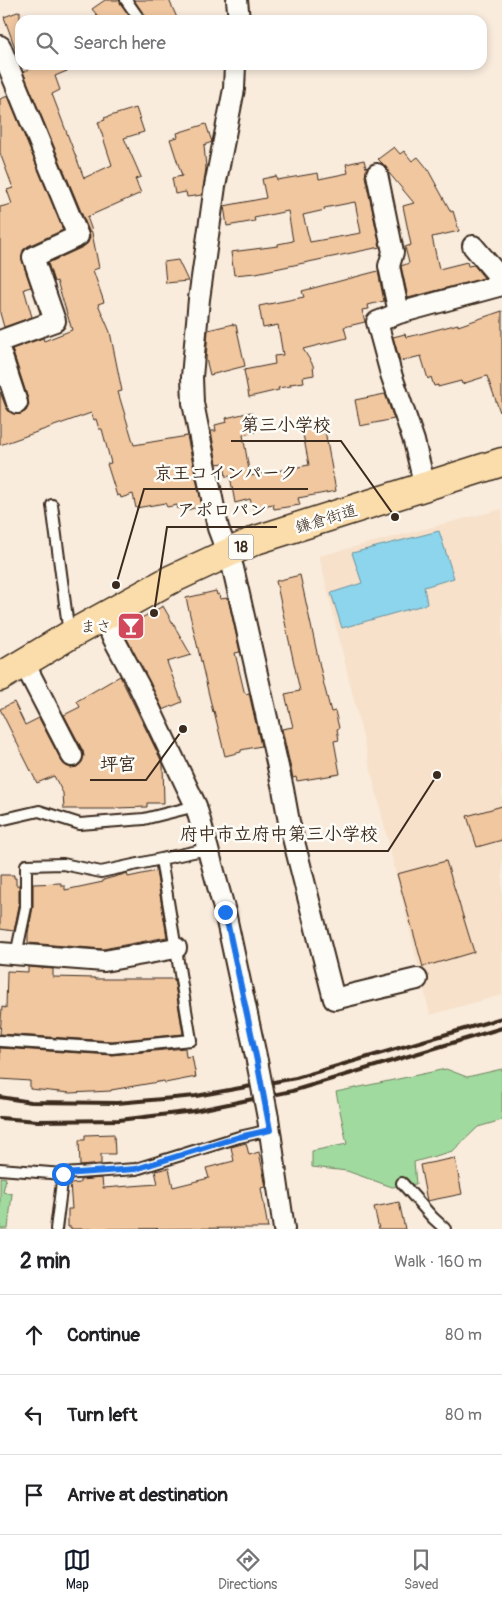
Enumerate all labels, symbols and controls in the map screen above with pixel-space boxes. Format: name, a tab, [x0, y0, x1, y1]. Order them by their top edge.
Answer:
search box	[15, 15, 487, 70]
icon: search	[33, 29, 61, 57]
text: Search here	[73, 31, 166, 55]
callout: 第三小学校	[231, 408, 341, 441]
text: 第三小学校	[241, 414, 331, 437]
callout: 京王コインパーク	[144, 456, 308, 489]
text: 京王コインパーク	[154, 462, 298, 485]
callout: アポロパン	[167, 494, 277, 527]
text: アポロパン	[177, 499, 267, 522]
street label: 鎌倉街道	[293, 500, 360, 538]
road number: 18	[228, 534, 254, 560]
bar icon: まさ	[116, 611, 146, 641]
place label: まさ	[80, 617, 112, 637]
callout: 坪宮	[90, 747, 146, 780]
text: 坪宮	[100, 753, 136, 776]
callout: 府中市立府中第三小学校	[170, 818, 388, 851]
text: 府中市立府中第三小学校	[180, 823, 378, 846]
route end	[214, 901, 237, 924]
route start	[52, 1163, 75, 1186]
text: 2 min	[20, 1248, 70, 1275]
text: Walk · 160 m	[394, 1252, 482, 1272]
icon: ahead	[20, 1321, 48, 1349]
text: Continue	[67, 1323, 140, 1347]
text: 80 m	[445, 1325, 482, 1345]
icon: left	[20, 1401, 48, 1429]
text: Turn left	[67, 1403, 137, 1427]
text: 80 m	[445, 1405, 482, 1425]
icon: arrive	[20, 1481, 48, 1509]
text: Arrive at destination	[67, 1483, 228, 1507]
tab: Map	[63, 1546, 91, 1593]
tab: Directions	[218, 1546, 277, 1593]
tab: Saved	[404, 1546, 439, 1593]

